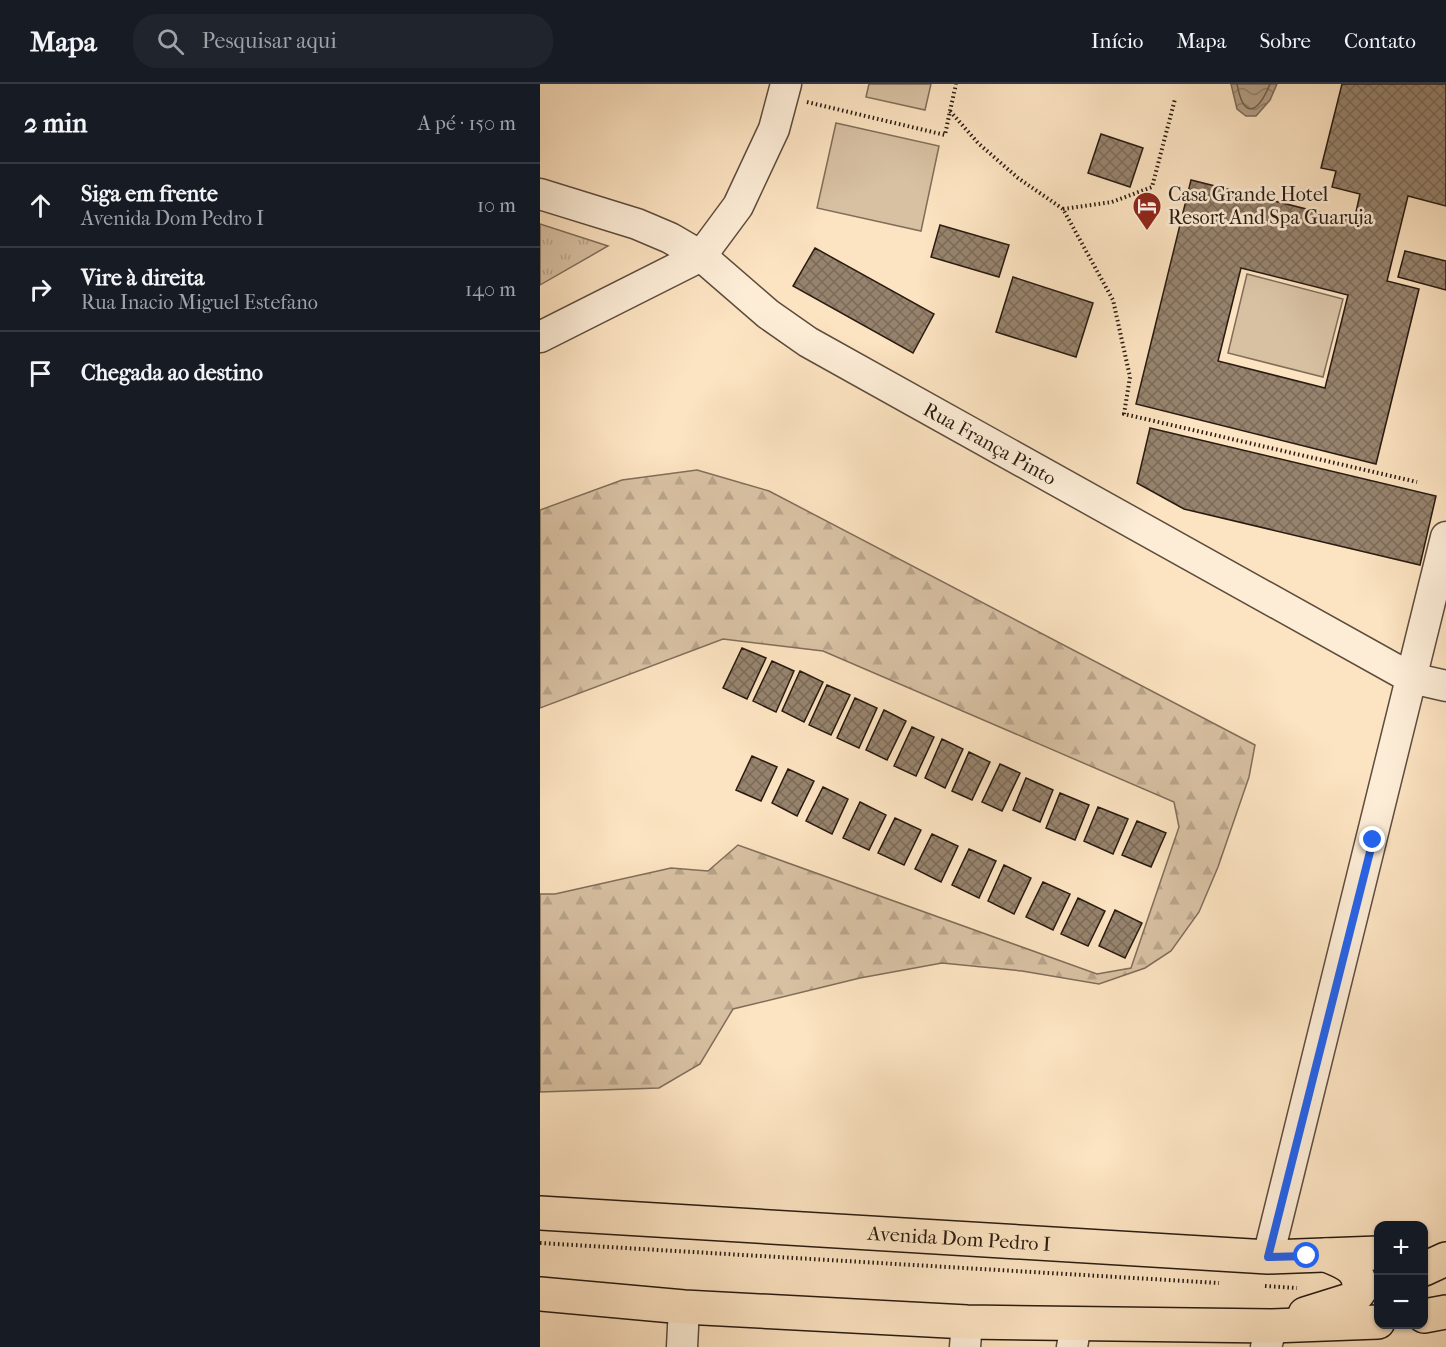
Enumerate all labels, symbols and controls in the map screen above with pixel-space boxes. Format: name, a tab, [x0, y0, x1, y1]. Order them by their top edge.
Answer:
search box	[133, 14, 553, 68]
text: Mapa	[30, 25, 97, 58]
icon: search	[154, 25, 187, 58]
text: Pesquisar aqui	[202, 28, 337, 54]
text: Início	[1091, 29, 1143, 53]
text: Mapa	[1176, 29, 1226, 53]
text: Sobre	[1259, 29, 1311, 53]
text: Contato	[1344, 29, 1416, 53]
text: 2 min	[24, 108, 87, 139]
text: A pé · 150 m	[418, 112, 516, 135]
text: Siga em frente	[81, 181, 218, 207]
place label: Casa Grande Hotel Resort And Spa Guaruja	[1168, 183, 1374, 229]
icon: ahead	[24, 189, 57, 222]
hotel icon: Casa Grande Hotel Resort And Spa Guaruja	[1131, 190, 1163, 232]
text: 10 m	[477, 194, 516, 217]
text: Avenida Dom Pedro I	[81, 207, 264, 230]
text: Vire à direita	[81, 265, 204, 291]
icon: right	[24, 273, 57, 306]
text: 140 m	[465, 278, 516, 301]
text: Rua Inacio Miguel Estefano	[81, 291, 318, 314]
icon: arrive	[24, 357, 57, 390]
text: Chegada ao destino	[81, 360, 263, 386]
street label: Rua França Pinto	[919, 398, 1060, 490]
route end	[1359, 826, 1385, 852]
map controls	[1374, 1221, 1428, 1329]
button: +	[1374, 1221, 1428, 1275]
street label: Avenida Dom Pedro I	[866, 1222, 1052, 1256]
route start	[1293, 1242, 1319, 1268]
button: −	[1374, 1275, 1428, 1329]

